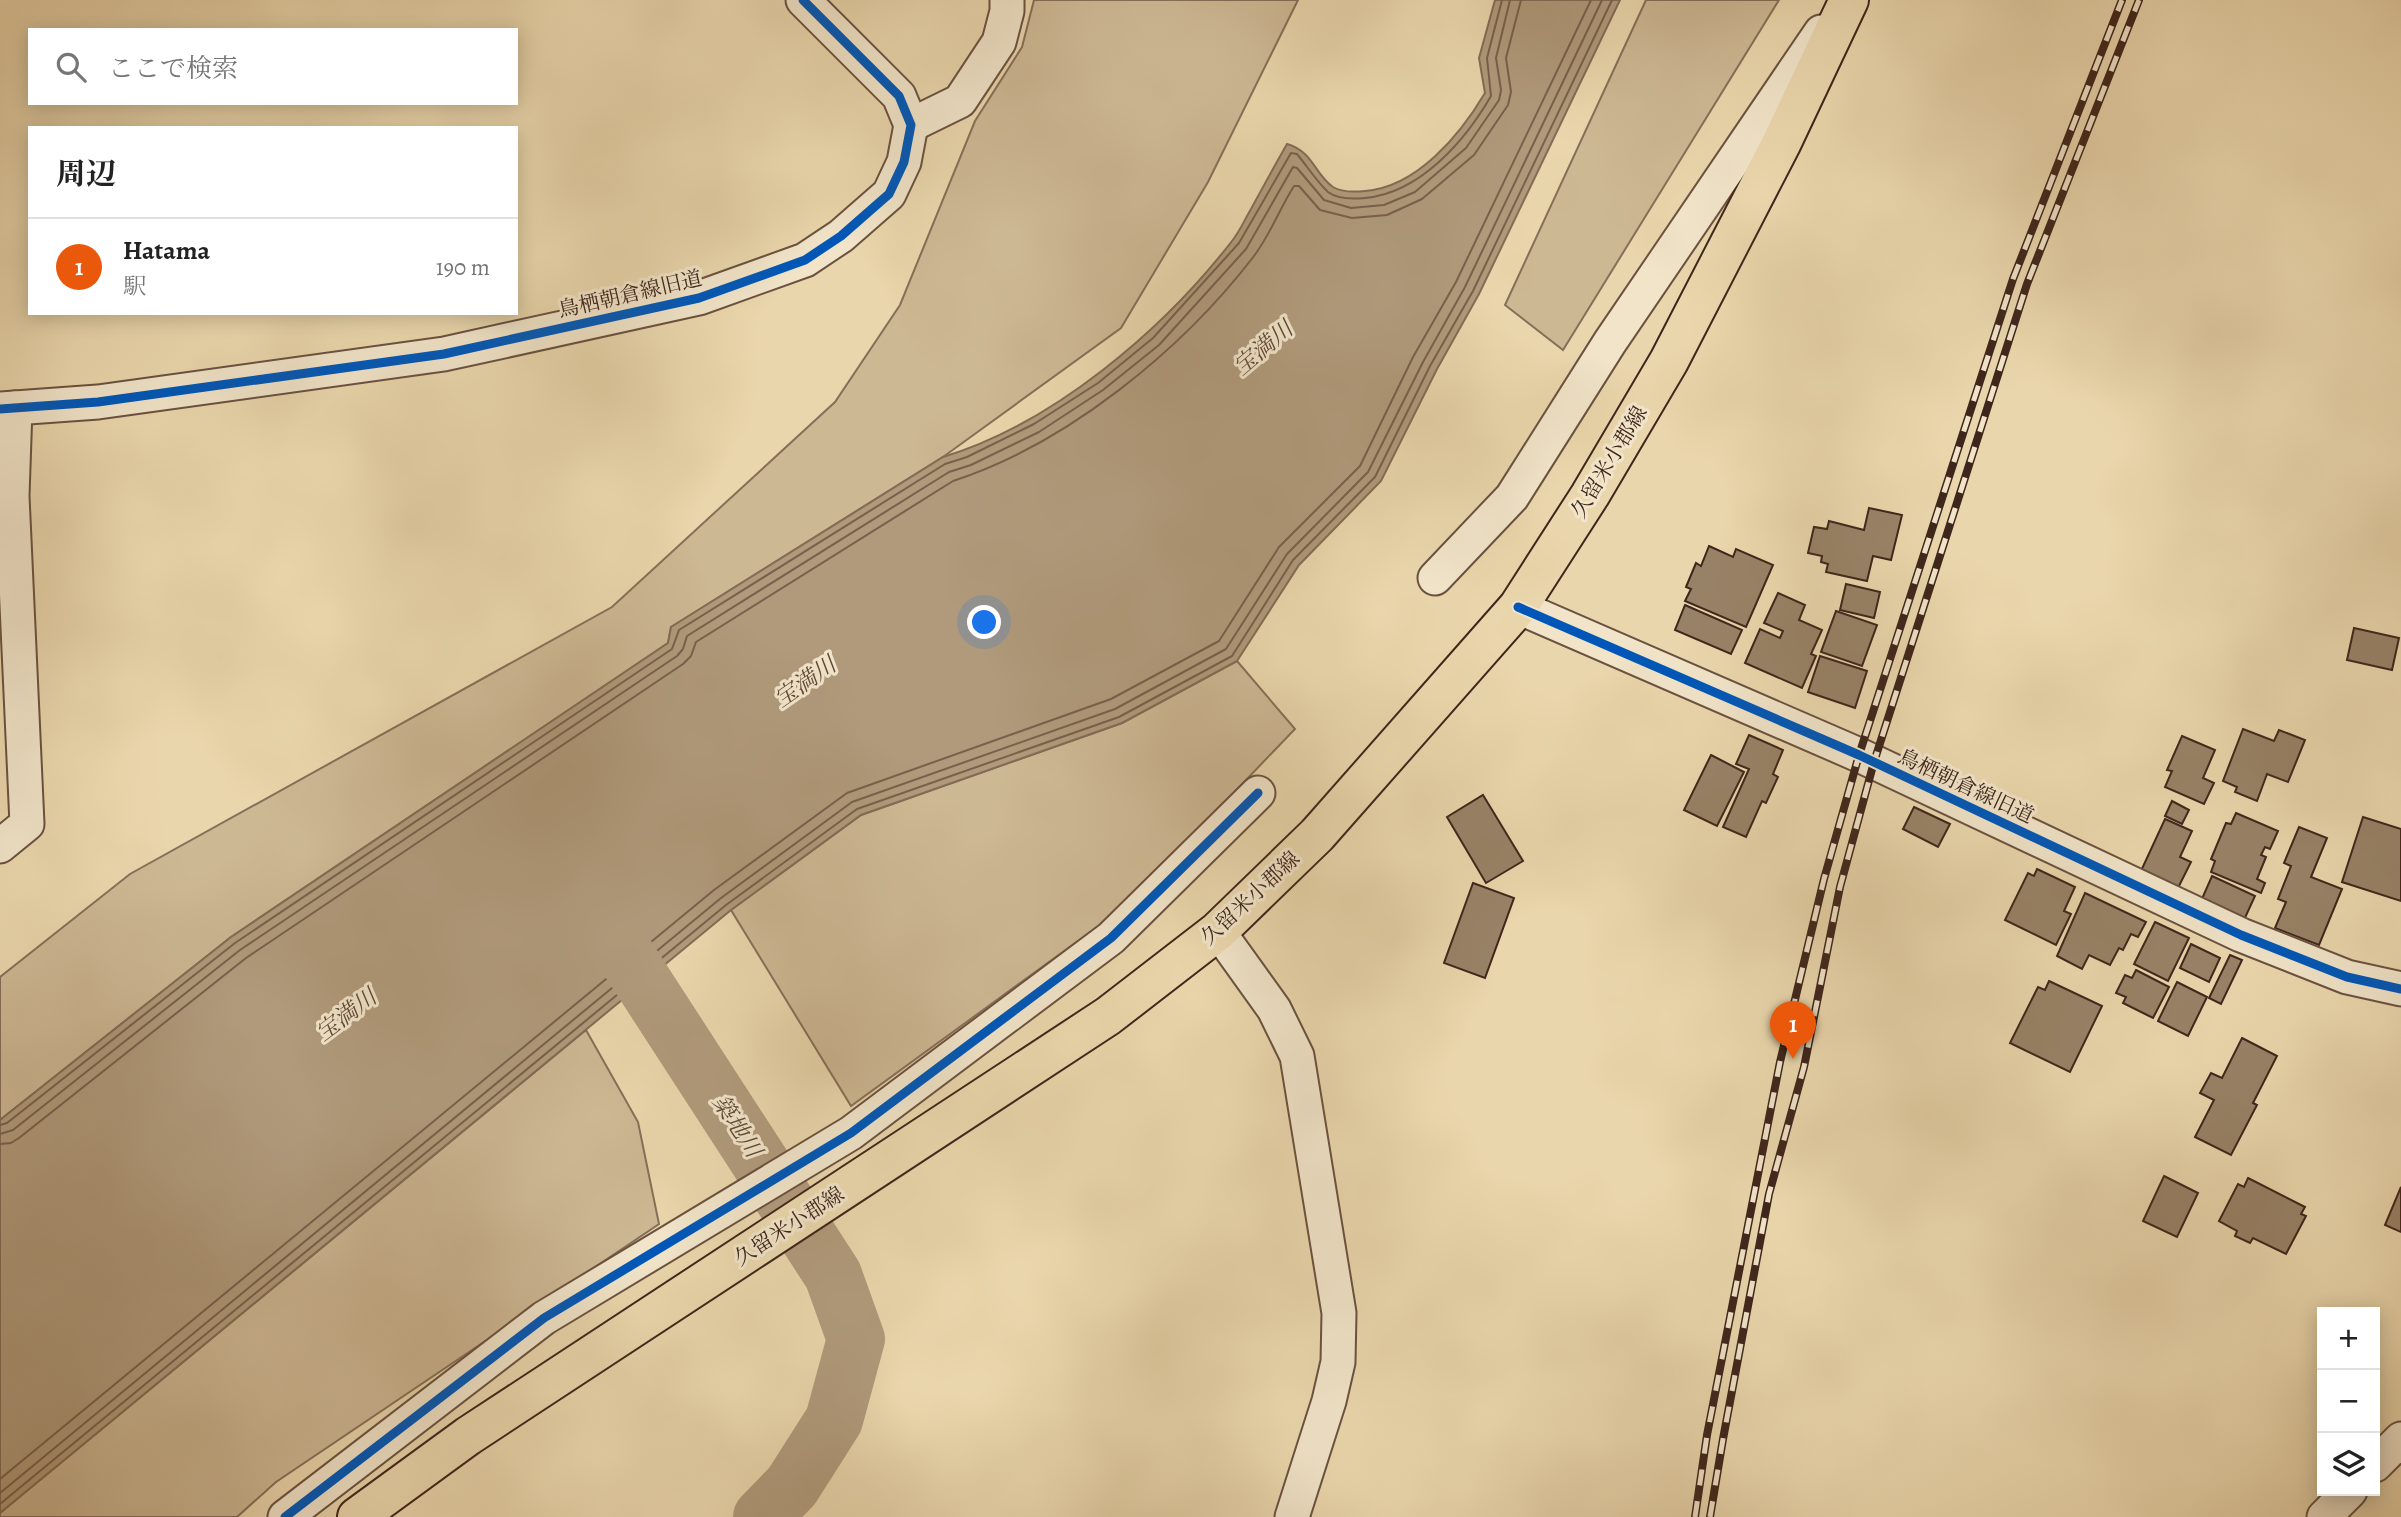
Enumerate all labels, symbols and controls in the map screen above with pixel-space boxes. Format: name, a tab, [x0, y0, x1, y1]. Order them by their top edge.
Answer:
search box	[28, 28, 518, 105]
icon: search	[52, 48, 90, 86]
text: ここで検索	[108, 51, 238, 86]
text: 周辺	[56, 154, 116, 194]
text: Hatama	[123, 233, 210, 268]
text: 1	[75, 252, 83, 283]
text: 190 m	[436, 252, 490, 283]
street label: 鳥栖朝倉線旧道	[555, 264, 705, 324]
text: 駅	[123, 271, 146, 302]
water label: 宝満川	[1227, 312, 1302, 382]
street label: 久留米小郡線	[1565, 401, 1653, 523]
your location	[967, 605, 1001, 639]
water label: 宝満川	[768, 648, 845, 714]
street label: 鳥栖朝倉線旧道	[1893, 742, 2039, 830]
street label: 久留米小郡線	[1194, 845, 1306, 951]
water label: 宝満川	[309, 980, 385, 1048]
pin: 1	[1770, 1001, 1816, 1059]
water label: 築地川	[705, 1089, 770, 1166]
street label: 久留米小郡線	[729, 1180, 849, 1272]
map controls	[2317, 1307, 2380, 1496]
button: +	[2317, 1307, 2380, 1370]
button: −	[2317, 1370, 2380, 1433]
button: layers	[2317, 1433, 2380, 1496]

